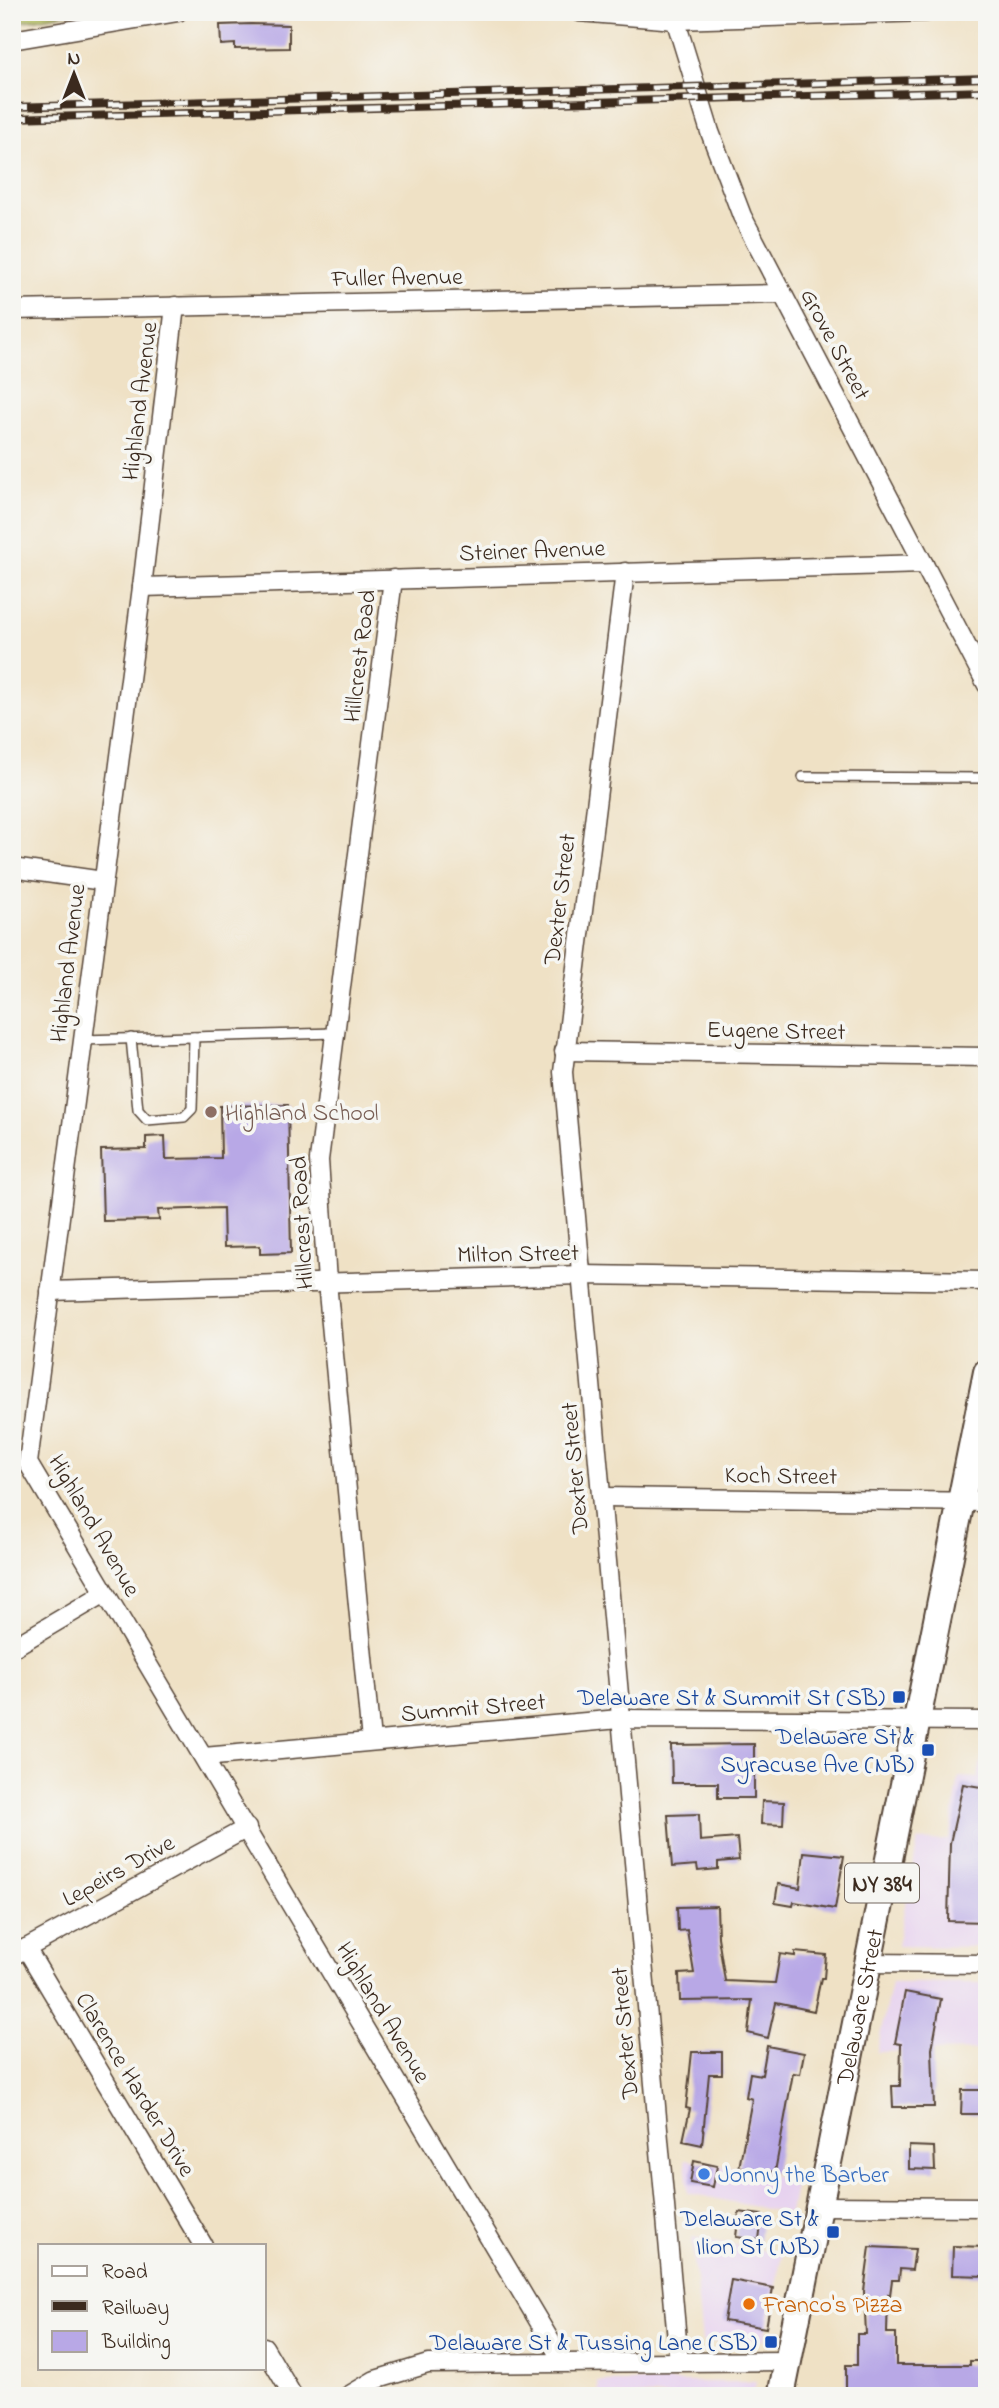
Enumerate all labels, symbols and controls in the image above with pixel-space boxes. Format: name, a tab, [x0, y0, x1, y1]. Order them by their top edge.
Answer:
north arrow	[38, 38, 108, 108]
text: N	[68, 46, 81, 73]
street label: Fuller Avenue	[330, 261, 463, 298]
street label: Grove Street	[790, 283, 878, 407]
street label: Highland Avenue	[114, 320, 169, 483]
street label: Steiner Avenue	[458, 532, 606, 573]
street label: Hillcrest Road	[336, 587, 387, 725]
street label: Dexter Street	[536, 832, 587, 968]
street label: Highland Avenue	[42, 882, 97, 1045]
street label: Eugene Street	[706, 1014, 846, 1051]
place label: Highland School	[225, 1097, 379, 1132]
marker: Highland School	[203, 1104, 219, 1120]
street label: Hillcrest Road	[282, 1155, 324, 1291]
street label: Milton Street	[457, 1237, 579, 1274]
street label: Dexter Street	[553, 1401, 600, 1536]
street label: Highland Avenue	[38, 1448, 148, 1604]
street label: Koch Street	[724, 1459, 838, 1496]
place label: Delaware St & Summit St (SB)	[576, 1682, 885, 1717]
street label: Summit Street	[399, 1686, 547, 1733]
marker: Delaware St & Summit St (SB)	[891, 1689, 907, 1705]
place label: Delaware St & Syracuse Ave (NB)	[721, 1721, 914, 1785]
marker: Delaware St & Syracuse Ave (NB)	[920, 1742, 936, 1758]
street label: Lepeirs Drive	[57, 1827, 182, 1917]
road number: NY 384	[845, 1864, 919, 1902]
street label: Delaware Street	[829, 1926, 895, 2090]
street label: Highland Avenue	[326, 1936, 438, 2091]
street label: Dexter Street	[603, 1966, 650, 2101]
street label: Clarence Harder Drive	[65, 1986, 203, 2184]
place label: Jonny the Barber	[718, 2159, 889, 2195]
marker: Jonny the Barber	[696, 2166, 712, 2182]
place label: Delaware St & Ilion St (NB)	[679, 2203, 819, 2266]
marker: Delaware St & Ilion St (NB)	[825, 2224, 841, 2240]
legend	[38, 2244, 266, 2370]
text: Road	[102, 2258, 148, 2288]
place label: Franco's Pizza	[762, 2289, 903, 2324]
text: Railway	[102, 2294, 169, 2326]
marker: Franco's Pizza	[741, 2296, 757, 2312]
place label: Delaware St & Tussing Lane (SB)	[429, 2327, 757, 2362]
text: Building	[101, 2328, 171, 2360]
marker: Delaware St & Tussing Lane (SB)	[763, 2334, 779, 2350]

